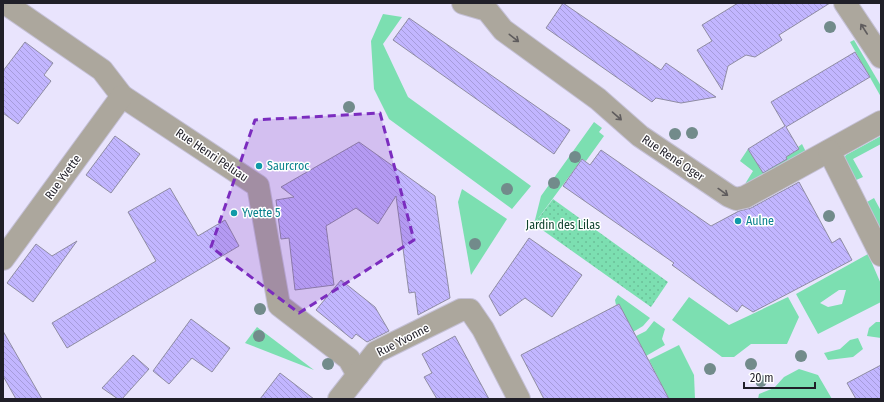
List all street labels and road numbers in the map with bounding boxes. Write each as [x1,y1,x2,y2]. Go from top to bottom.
street label: Rue Henri Peluau [173,126,251,184]
street label: Rue René Oger [639,132,707,184]
street label: Rue Yvette [42,152,84,202]
street label: Rue Yvonne [374,321,432,359]

